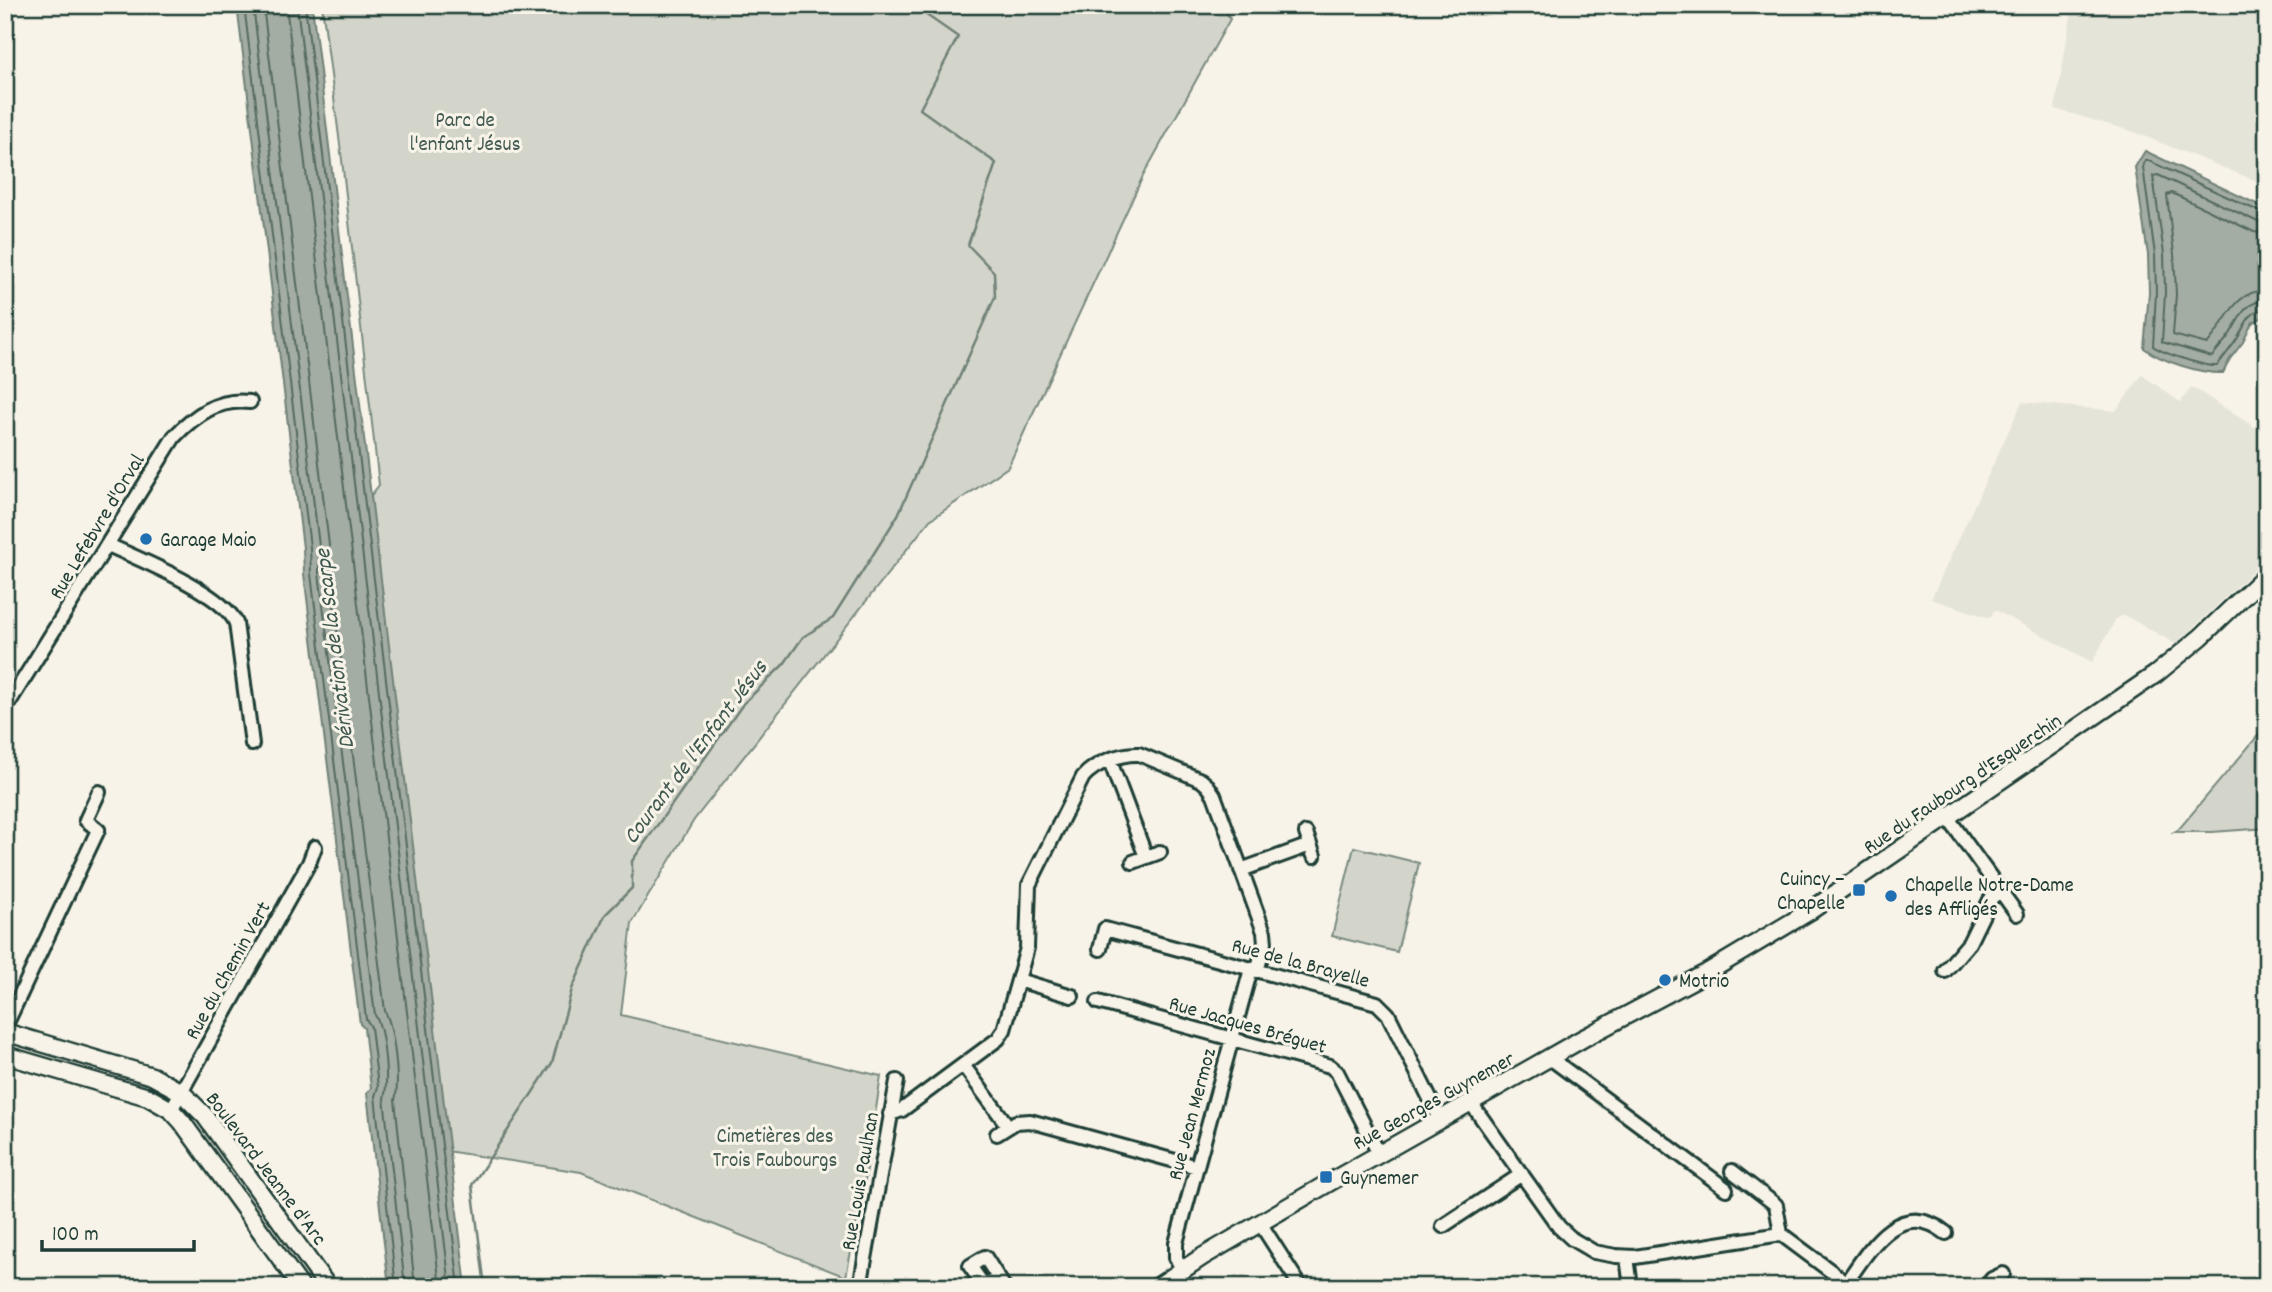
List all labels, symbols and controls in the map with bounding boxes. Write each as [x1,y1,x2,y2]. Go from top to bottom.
park label: Parc de l'enfant Jésus [409,107,521,161]
street label: Rue Lefebvre d'Orval [43,449,154,606]
place label: Garage Maio [160,527,257,557]
marker: Garage Maio [138,531,154,547]
water label: Dérivation de la Scarpe [308,545,365,750]
water label: Courant de l'Enfant Jésus [616,653,778,852]
street label: Rue du Faubourg d'Esquerchin [1858,708,2069,863]
place label: Cuincy – Chapelle [1777,866,1845,920]
place label: Chapelle Notre-Dame des Affligés [1905,872,2074,926]
marker: Cuincy – Chapelle [1851,882,1867,898]
marker: Chapelle Notre-Dame des Affligés [1883,888,1899,904]
street label: Rue du Chemin Vert [179,897,280,1046]
street label: Rue de la Brayelle [1228,932,1372,998]
place label: Motrio [1679,968,1729,998]
marker: Motrio [1657,972,1673,988]
street label: Rue Jacques Bréguet [1165,990,1330,1064]
street label: Rue Jean Mermoz [1162,1045,1226,1184]
street label: Rue Georges Guynemer [1348,1046,1521,1160]
street label: Boulevard Jeanne d'Arc [197,1087,332,1253]
street label: Rue Louis Paulhan [835,1110,889,1253]
park label: Cimetières des Trois Faubourgs [713,1123,837,1177]
place label: Guynemer [1340,1165,1419,1195]
marker: Guynemer [1318,1169,1334,1185]
scale bar [42,1208,194,1252]
text: 100 m [52,1221,99,1251]

